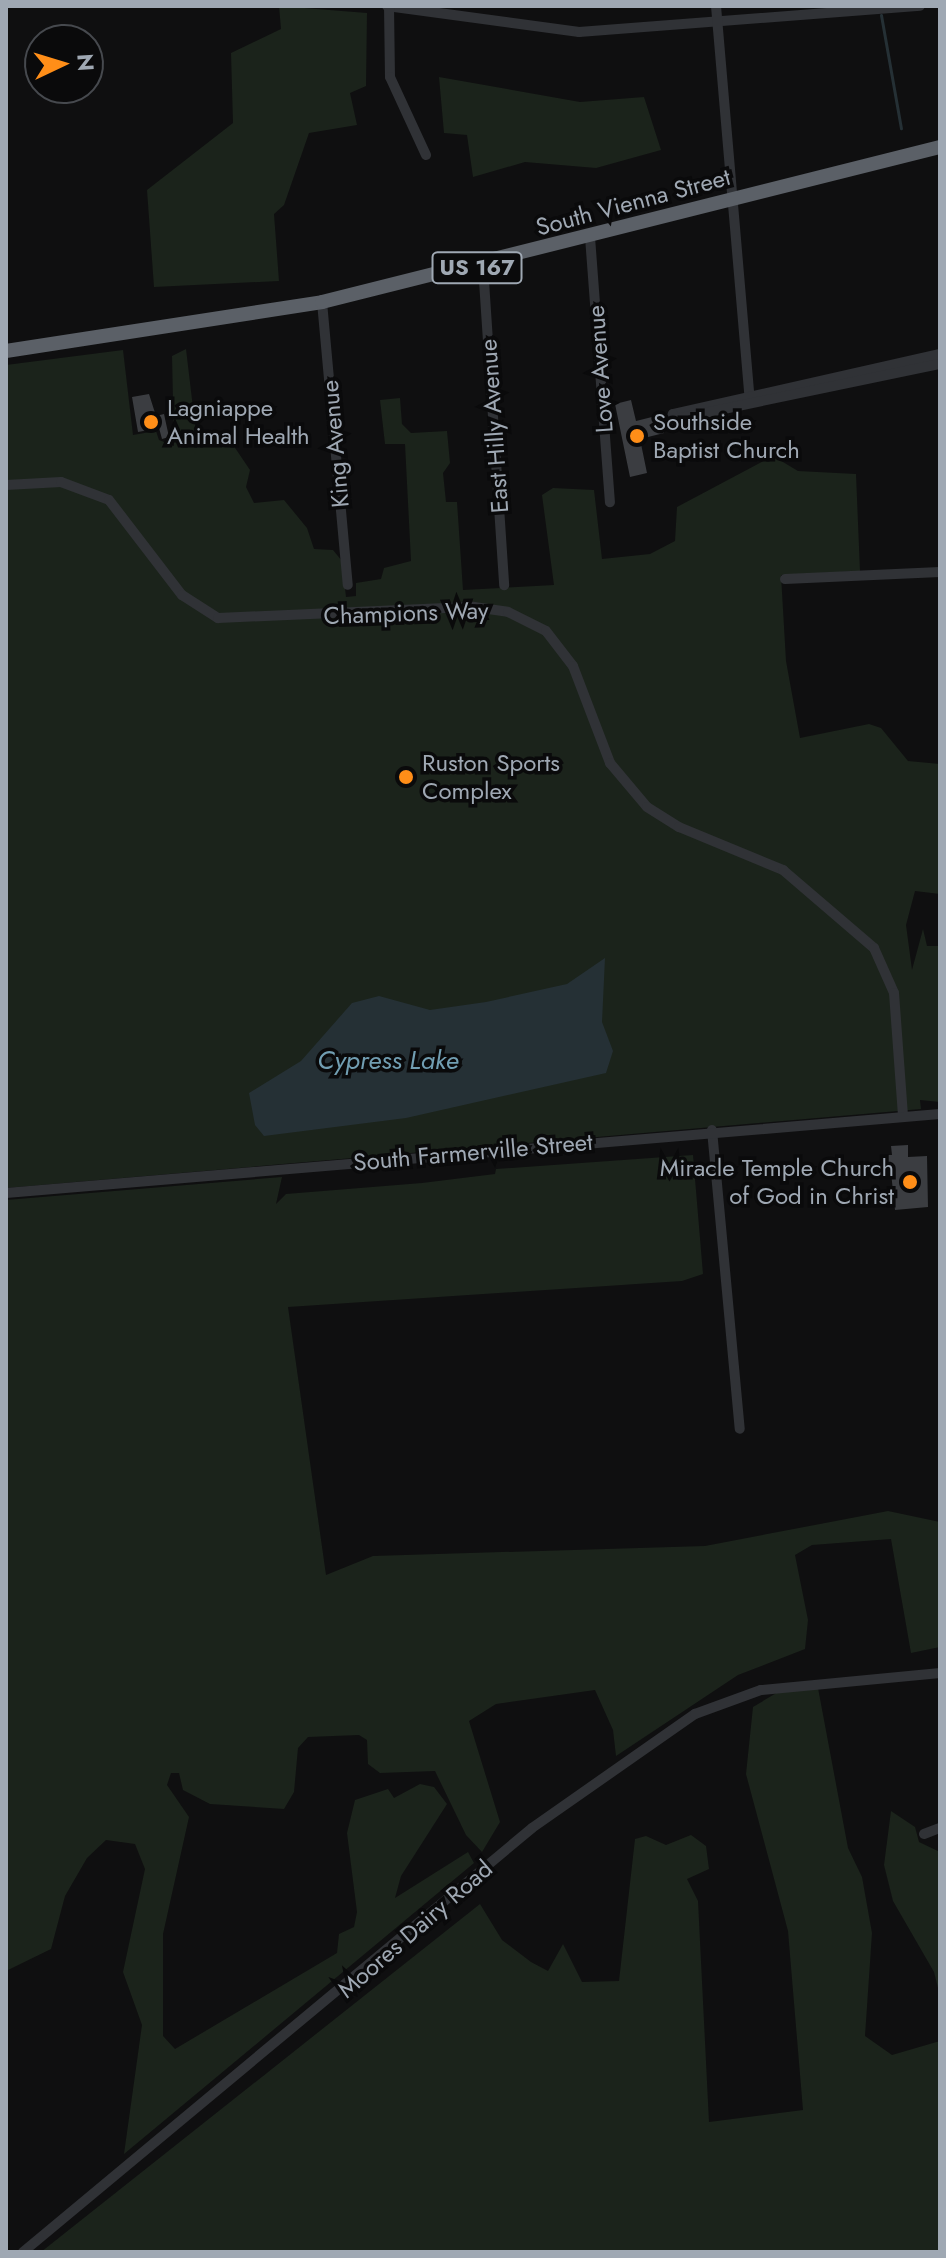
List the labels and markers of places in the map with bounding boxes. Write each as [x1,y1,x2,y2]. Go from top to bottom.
place label: Lagniappe Animal Health [167,394,310,450]
place label: Southside Baptist Church [653,408,800,464]
marker: Lagniappe Animal Health [142,413,160,431]
marker: Southside Baptist Church [628,427,646,445]
place label: Ruston Sports Complex [422,749,560,805]
marker: Ruston Sports Complex [397,768,415,786]
place label: Miracle Temple Church of God in Christ [660,1154,894,1210]
marker: Miracle Temple Church of God in Christ [901,1173,919,1191]

